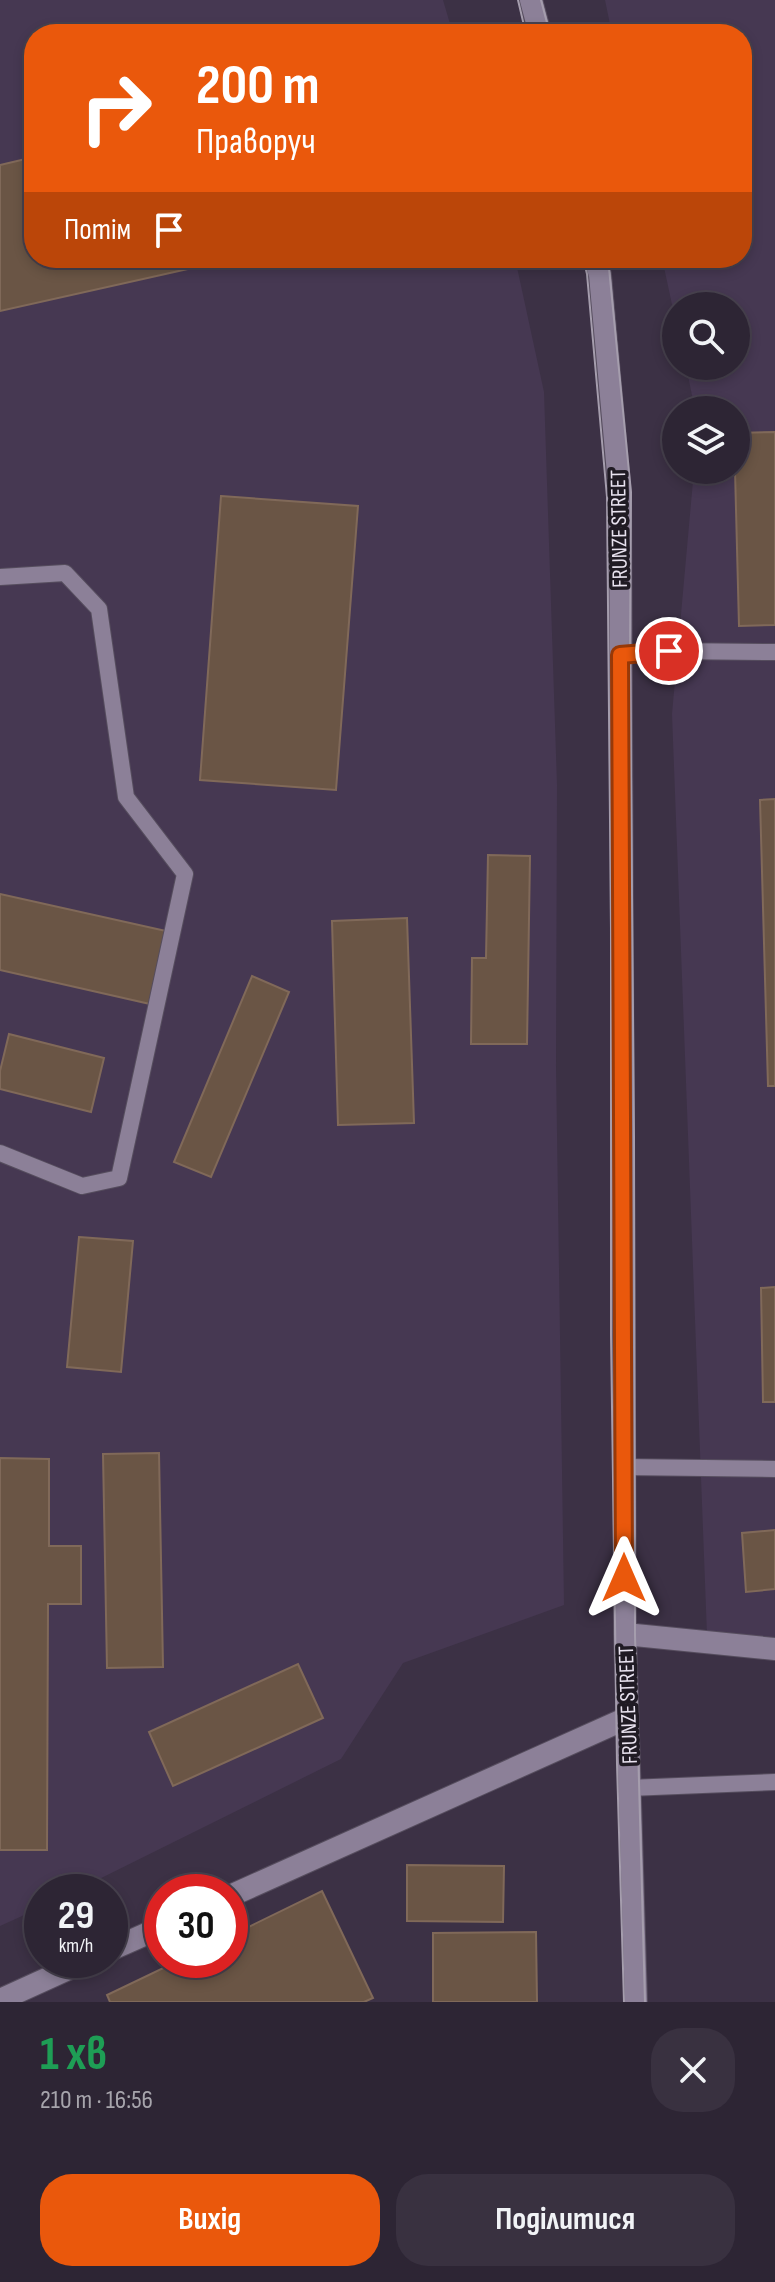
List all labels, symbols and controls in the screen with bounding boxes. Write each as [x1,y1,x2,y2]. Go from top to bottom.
text: 200 m [196,53,320,120]
icon: right [64,56,168,160]
text: Праворуч [196,121,316,164]
icon: arrive [147,208,191,252]
text: Потім [64,212,131,248]
map controls [662,292,750,484]
button: search [662,292,750,380]
button: layers [662,396,750,484]
street label: FRUNZE STREET [605,470,634,588]
pin [635,617,703,685]
icon: arrive [647,629,691,673]
position arrow [582,1536,666,1620]
street label: FRUNZE STREET [613,1645,644,1764]
speed limit sign: 30 [144,1874,248,1978]
text: 29 [58,1892,94,1940]
text: km/h [59,1934,93,1958]
text: 1 хв [40,2026,107,2083]
button: close [651,2028,735,2112]
text: 210 m · 16:56 [40,2085,153,2116]
button: Вихід [40,2174,380,2266]
button: Поділитися [396,2174,735,2266]

